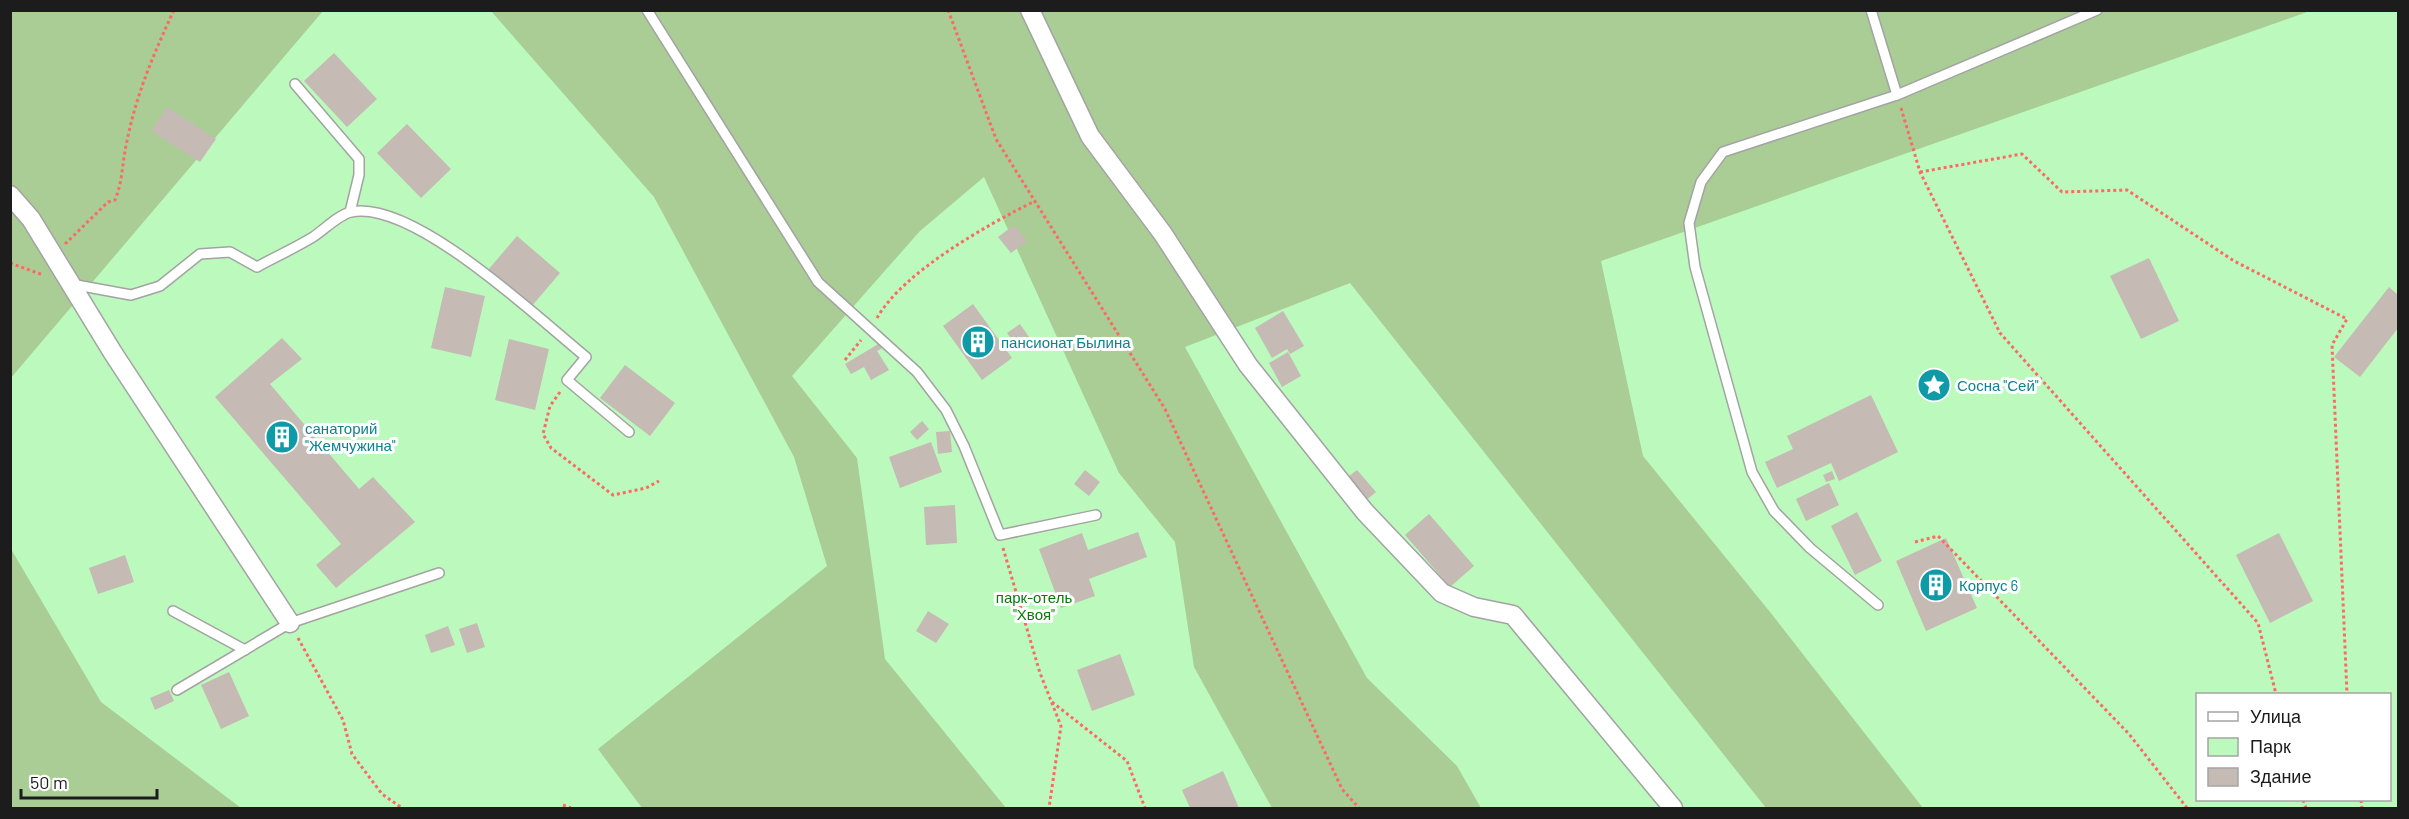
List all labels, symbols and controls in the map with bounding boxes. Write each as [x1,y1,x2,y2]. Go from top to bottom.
building icon: пансионат Былина [960,324,996,360]
place label: пансионат Былина [1001,333,1131,351]
place icon: Сосна "Сей" [1916,367,1952,403]
place label: Сосна "Сей" [1957,376,2039,394]
building icon: санаторий "Жемчужина" [264,419,300,455]
place label: санаторий "Жемчужина" [305,419,396,454]
building icon: Корпус 6 [1918,567,1954,603]
place label: Корпус 6 [1959,576,2018,594]
park label: парк-отель "Хвоя" [996,588,1072,623]
legend [2196,693,2391,801]
text: Улица [2250,705,2302,727]
text: Парк [2250,735,2291,757]
scale bar [21,762,158,800]
text: Здание [2250,765,2311,787]
text: 50 m [30,771,68,793]

